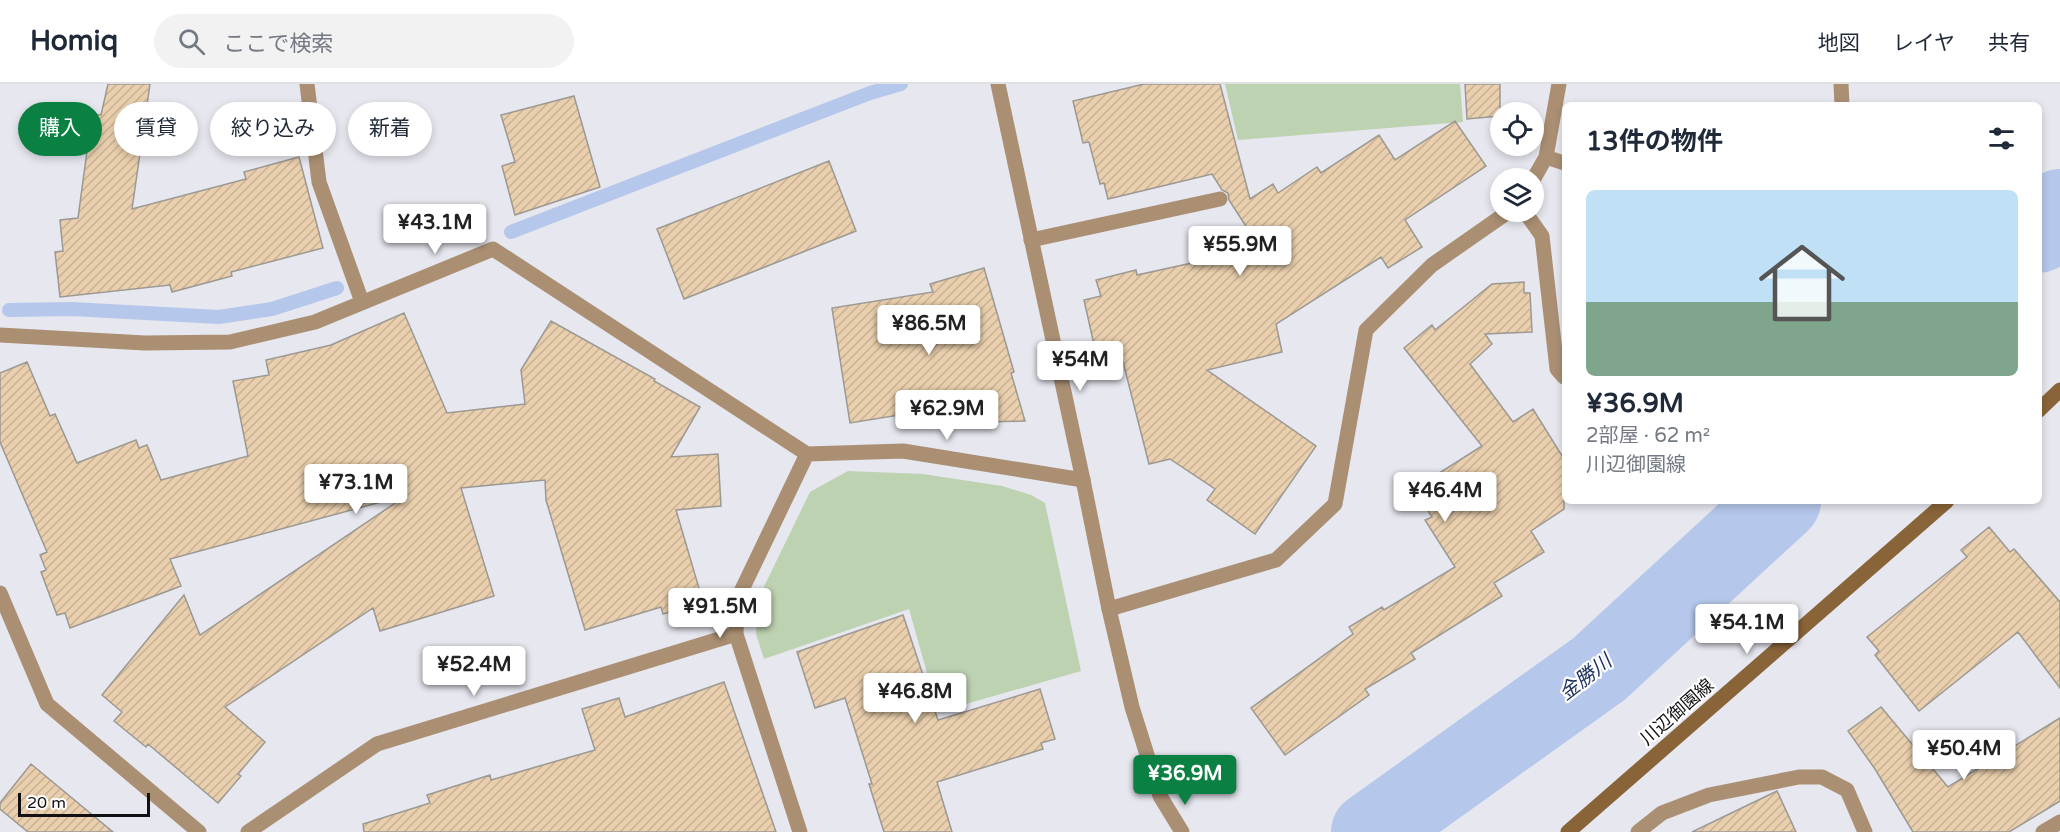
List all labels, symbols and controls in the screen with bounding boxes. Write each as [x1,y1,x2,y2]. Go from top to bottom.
search box [154,14,574,68]
text: Homiq [30,24,118,58]
icon: search [175,25,208,58]
text: ここで検索 [223,31,333,57]
text: 地図 [1818,31,1860,56]
text: レイヤ [1893,31,1955,56]
text: 共有 [1988,31,2030,56]
chip: 購入 [18,102,102,156]
chip: 賃貸 [114,102,198,156]
chip: 絞り込み [210,102,336,156]
chip: 新着 [348,102,432,156]
map controls [1490,102,1544,222]
button: locate [1490,102,1544,156]
icon: filters [1985,122,2018,155]
text: 13件の物件 [1586,126,1723,157]
button: layers [1490,168,1544,222]
pin: ¥43.1M [386,204,484,255]
text: ¥43.1M [397,211,473,235]
pin: ¥55.9M [1191,226,1289,277]
icon: home [1748,229,1856,337]
text: ¥55.9M [1202,233,1278,257]
pin: ¥86.5M [880,305,978,356]
text: ¥86.5M [891,312,967,336]
pin: ¥54M [1044,341,1116,392]
text: ¥54M [1051,348,1109,372]
text: ¥36.9M [1586,388,1684,419]
pin: ¥62.9M [898,390,996,441]
text: ¥62.9M [909,397,985,421]
text: 2部屋 · 62 m² [1586,424,1710,448]
text: 川辺御園線 [1586,453,1686,477]
pin: ¥73.1M [307,464,405,515]
text: ¥73.1M [318,471,394,495]
pin: ¥46.4M [1396,472,1494,523]
text: ¥46.4M [1408,479,1482,503]
pin: ¥91.5M [671,588,769,639]
text: ¥91.5M [682,595,758,619]
pin: ¥54.1M [1698,604,1796,655]
text: ¥54.1M [1709,611,1785,635]
pin: ¥52.4M [425,646,523,697]
water label: 金勝川 [1555,649,1618,706]
text: ¥52.4M [437,653,511,677]
pin: ¥46.8M [866,673,964,724]
street label: 川辺御園線 [1636,674,1718,750]
text: ¥46.8M [877,680,953,704]
pin: ¥50.4M [1915,730,2013,781]
text: ¥50.4M [1927,737,2001,761]
pin: ¥36.9M [1136,755,1234,806]
text: ¥36.9M [1147,762,1223,786]
scale bar [18,790,150,818]
text: 20 m [27,793,66,813]

